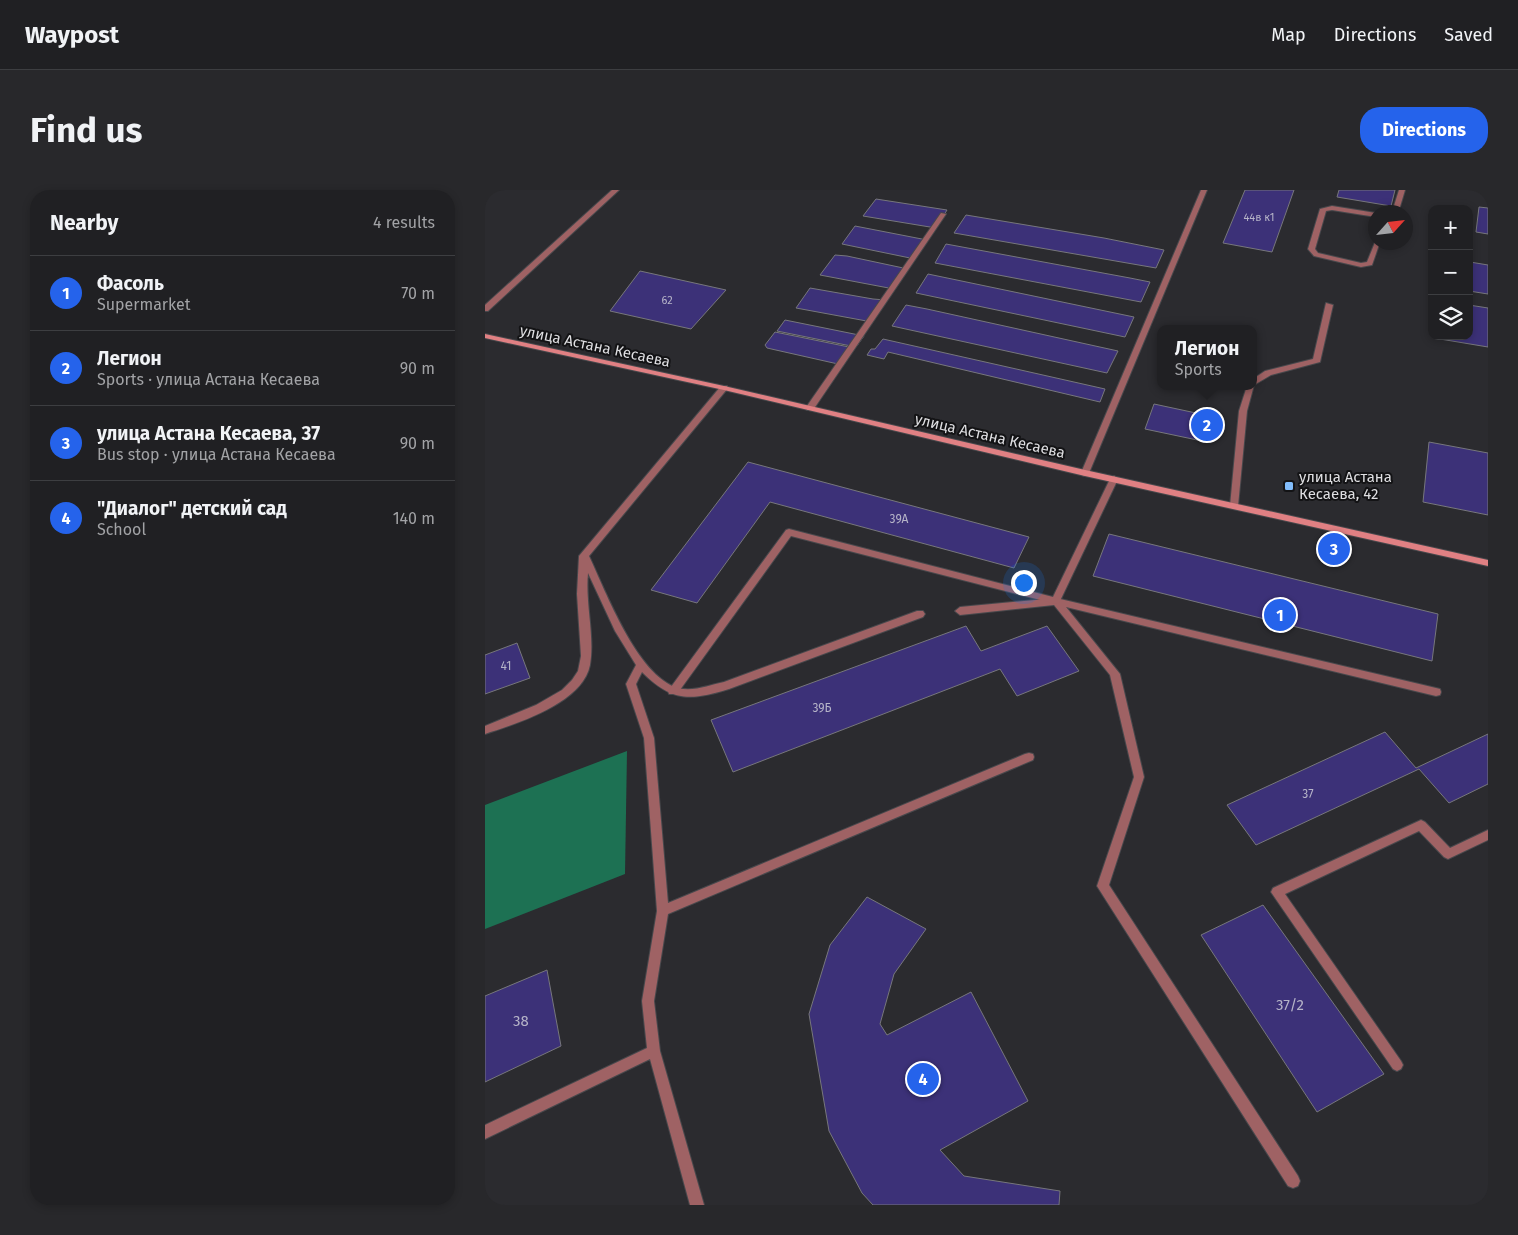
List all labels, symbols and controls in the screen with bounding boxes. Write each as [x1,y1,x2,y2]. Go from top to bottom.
text: Waypost [25,21,119,49]
text: Map [1271,24,1306,46]
text: Directions [1334,24,1416,46]
text: Saved [1444,24,1493,46]
button: Directions [1360,107,1488,153]
text: Find us [30,109,142,151]
north arrow [1368,205,1413,250]
map controls [1428,205,1473,340]
button: + [1428,205,1473,250]
text: Nearby [50,210,118,236]
house number: 44в к1 [1243,211,1275,224]
text: 4 results [373,213,435,232]
button: − [1428,250,1473,295]
text: Фасоль [97,272,164,295]
text: 1 [62,284,70,303]
text: 70 m [401,284,435,303]
house number: 62 [661,294,673,307]
text: Supermarket [97,295,191,314]
button: layers [1428,295,1473,340]
street label: улица Астана Кесаева [518,321,672,371]
popup [1157,325,1257,390]
text: Легион [1175,337,1239,360]
text: Легион [97,347,162,370]
text: 2 [62,359,70,378]
text: 90 m [400,359,435,378]
text: Sports [1175,360,1222,379]
text: Sports · улица Астана Кесаева [97,370,320,389]
pin: 2 [1191,406,1223,444]
street label: улица Астана Кесаева [913,410,1067,462]
text: улица Астана Кесаева, 37 [97,422,320,445]
text: 3 [62,434,70,453]
text: 90 m [400,434,435,453]
text: Bus stop · улица Астана Кесаева [97,445,336,464]
place label: улица Астана Кесаева, 42 [1299,468,1392,503]
marker: улица Астана Кесаева, 42 [1283,480,1295,492]
text: "Диалог" детский сад [97,497,287,520]
text: 4 [61,509,71,528]
text: 140 m [393,509,435,528]
house number: 39А [890,512,909,526]
text: School [97,520,146,539]
pin: 3 [1318,530,1350,568]
your location [1011,570,1037,596]
pin: 1 [1264,596,1296,634]
house number: 41 [501,659,511,673]
house number: 39Б [812,701,832,715]
house number: 37 [1302,787,1314,801]
house number: 37/2 [1276,996,1304,1014]
house number: 38 [513,1012,529,1030]
pin: 4 [907,1060,939,1098]

